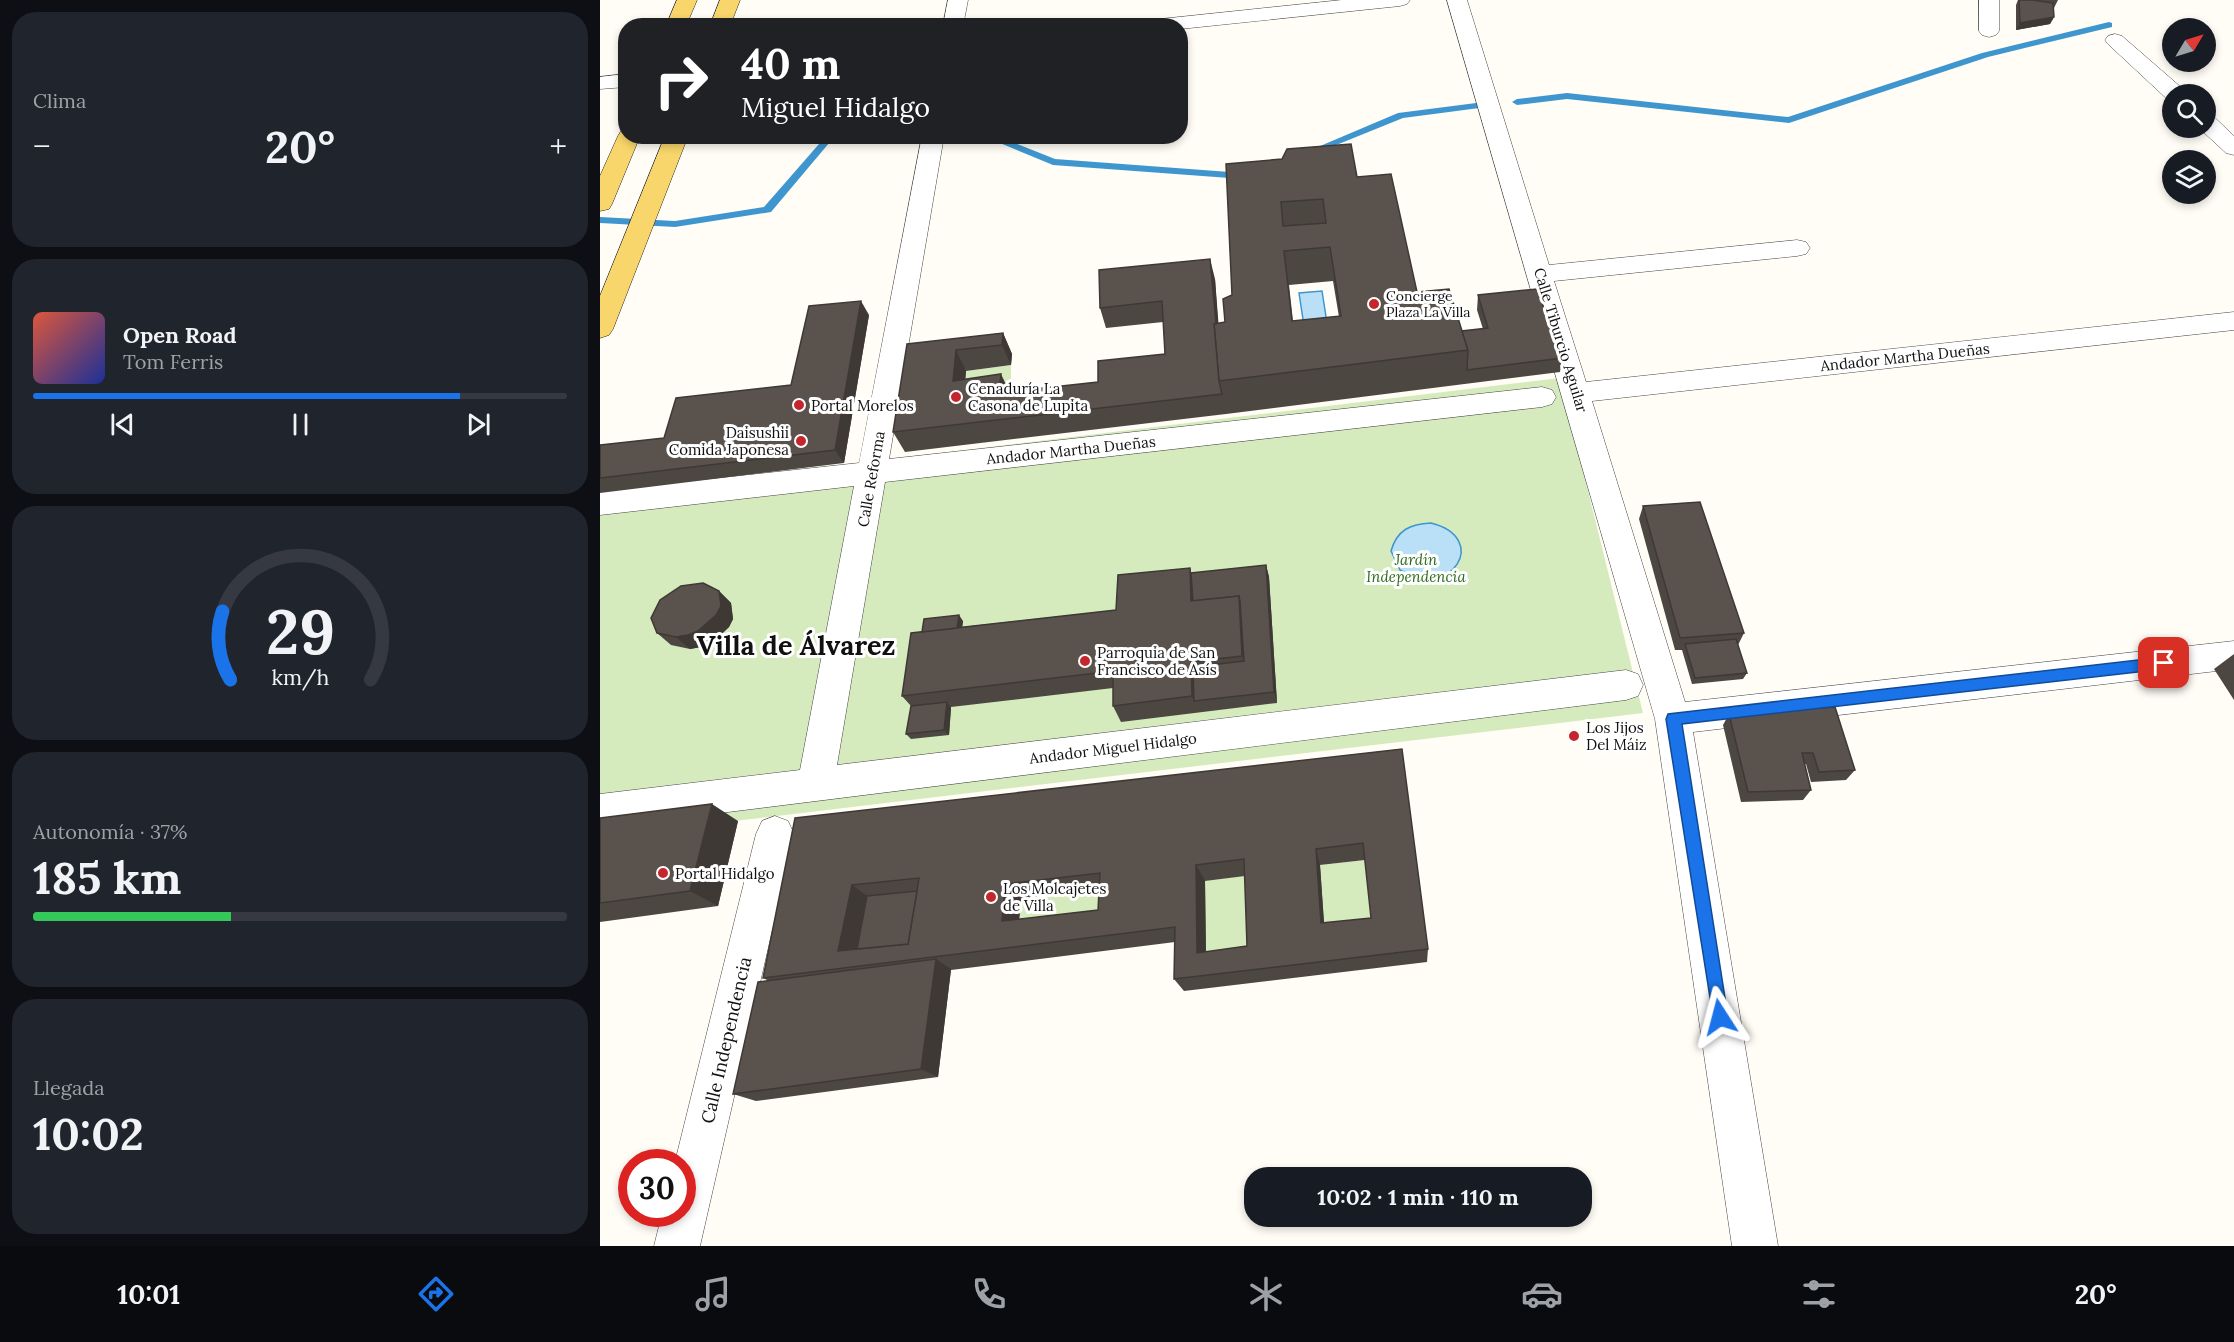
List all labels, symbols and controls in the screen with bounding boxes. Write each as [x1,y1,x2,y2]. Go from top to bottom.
north arrow [2162,18,2216,72]
map controls [2162,18,2216,204]
text: 40 m [741,37,840,91]
icon: right [642,42,720,120]
button: search [2162,84,2216,138]
text: Clima [33,88,86,113]
text: Miguel Hidalgo [741,90,930,124]
text: 20° [265,118,335,175]
text: − [33,125,51,167]
text: + [549,125,567,167]
button: layers [2162,150,2216,204]
street label: Calle Tiburcio Aguilar [1530,265,1592,415]
place label: Concierge Plaza La Villa [1386,287,1471,321]
marker: Concierge Plaza La Villa [1367,297,1381,311]
text: Open Road [123,321,237,349]
street label: Andador Martha Dueñas [1818,339,1991,375]
text: Tom Ferris [123,349,223,374]
place label: Cenaduría La Casona de Lupita [968,379,1089,415]
marker: Cenaduría La Casona de Lupita [949,390,963,404]
place label: Portal Morelos [811,396,914,415]
marker: Portal Morelos [792,398,806,412]
icon: previous [106,408,139,441]
icon: pause [284,408,317,441]
icon: next [462,408,495,441]
place label: Daisushii Comida Japonesa [669,423,789,459]
street label: Calle Reforma [853,429,889,529]
street label: Andador Martha Dueñas [984,432,1157,468]
marker: Daisushii Comida Japonesa [794,434,808,448]
park label: Jardín Independencia [1366,550,1466,586]
text: 29 [265,591,335,671]
district label: Villa de Álvarez [696,628,896,662]
pin [2138,637,2189,688]
place label: Parroquia de San Francisco de Asís [1097,643,1217,679]
icon: arrive [2147,646,2180,679]
marker: Parroquia de San Francisco de Asís [1078,654,1092,668]
text: km/h [271,663,329,691]
place label: Los Jijos Del Máiz [1586,718,1647,754]
street label: Andador Miguel Hidalgo [1027,728,1198,768]
marker: Los Jijos Del Máiz [1567,729,1581,743]
text: Autonomía · 37% [33,819,187,844]
text: 185 km [33,849,181,906]
place label: Portal Hidalgo [675,864,775,883]
marker: Portal Hidalgo [656,866,670,880]
place label: Los Molcajetes de Villa [1003,879,1106,915]
marker: Los Molcajetes de Villa [984,890,998,904]
street label: Calle Independencia [696,954,756,1126]
position arrow [1688,985,1752,1049]
text: Llegada [33,1075,105,1100]
text: 10:02 [33,1105,144,1162]
speed limit sign: 30 [618,1149,696,1227]
text: 10:02 · 1 min · 110 m [1317,1183,1519,1211]
icon: directions [415,1273,457,1315]
icon: music [692,1273,734,1315]
icon: phone [968,1273,1010,1315]
icon: climate [1245,1273,1287,1315]
icon: car [1521,1273,1563,1315]
icon: filters [1798,1273,1840,1315]
text: 10:01 [117,1277,180,1311]
text: 20° [2075,1277,2117,1311]

